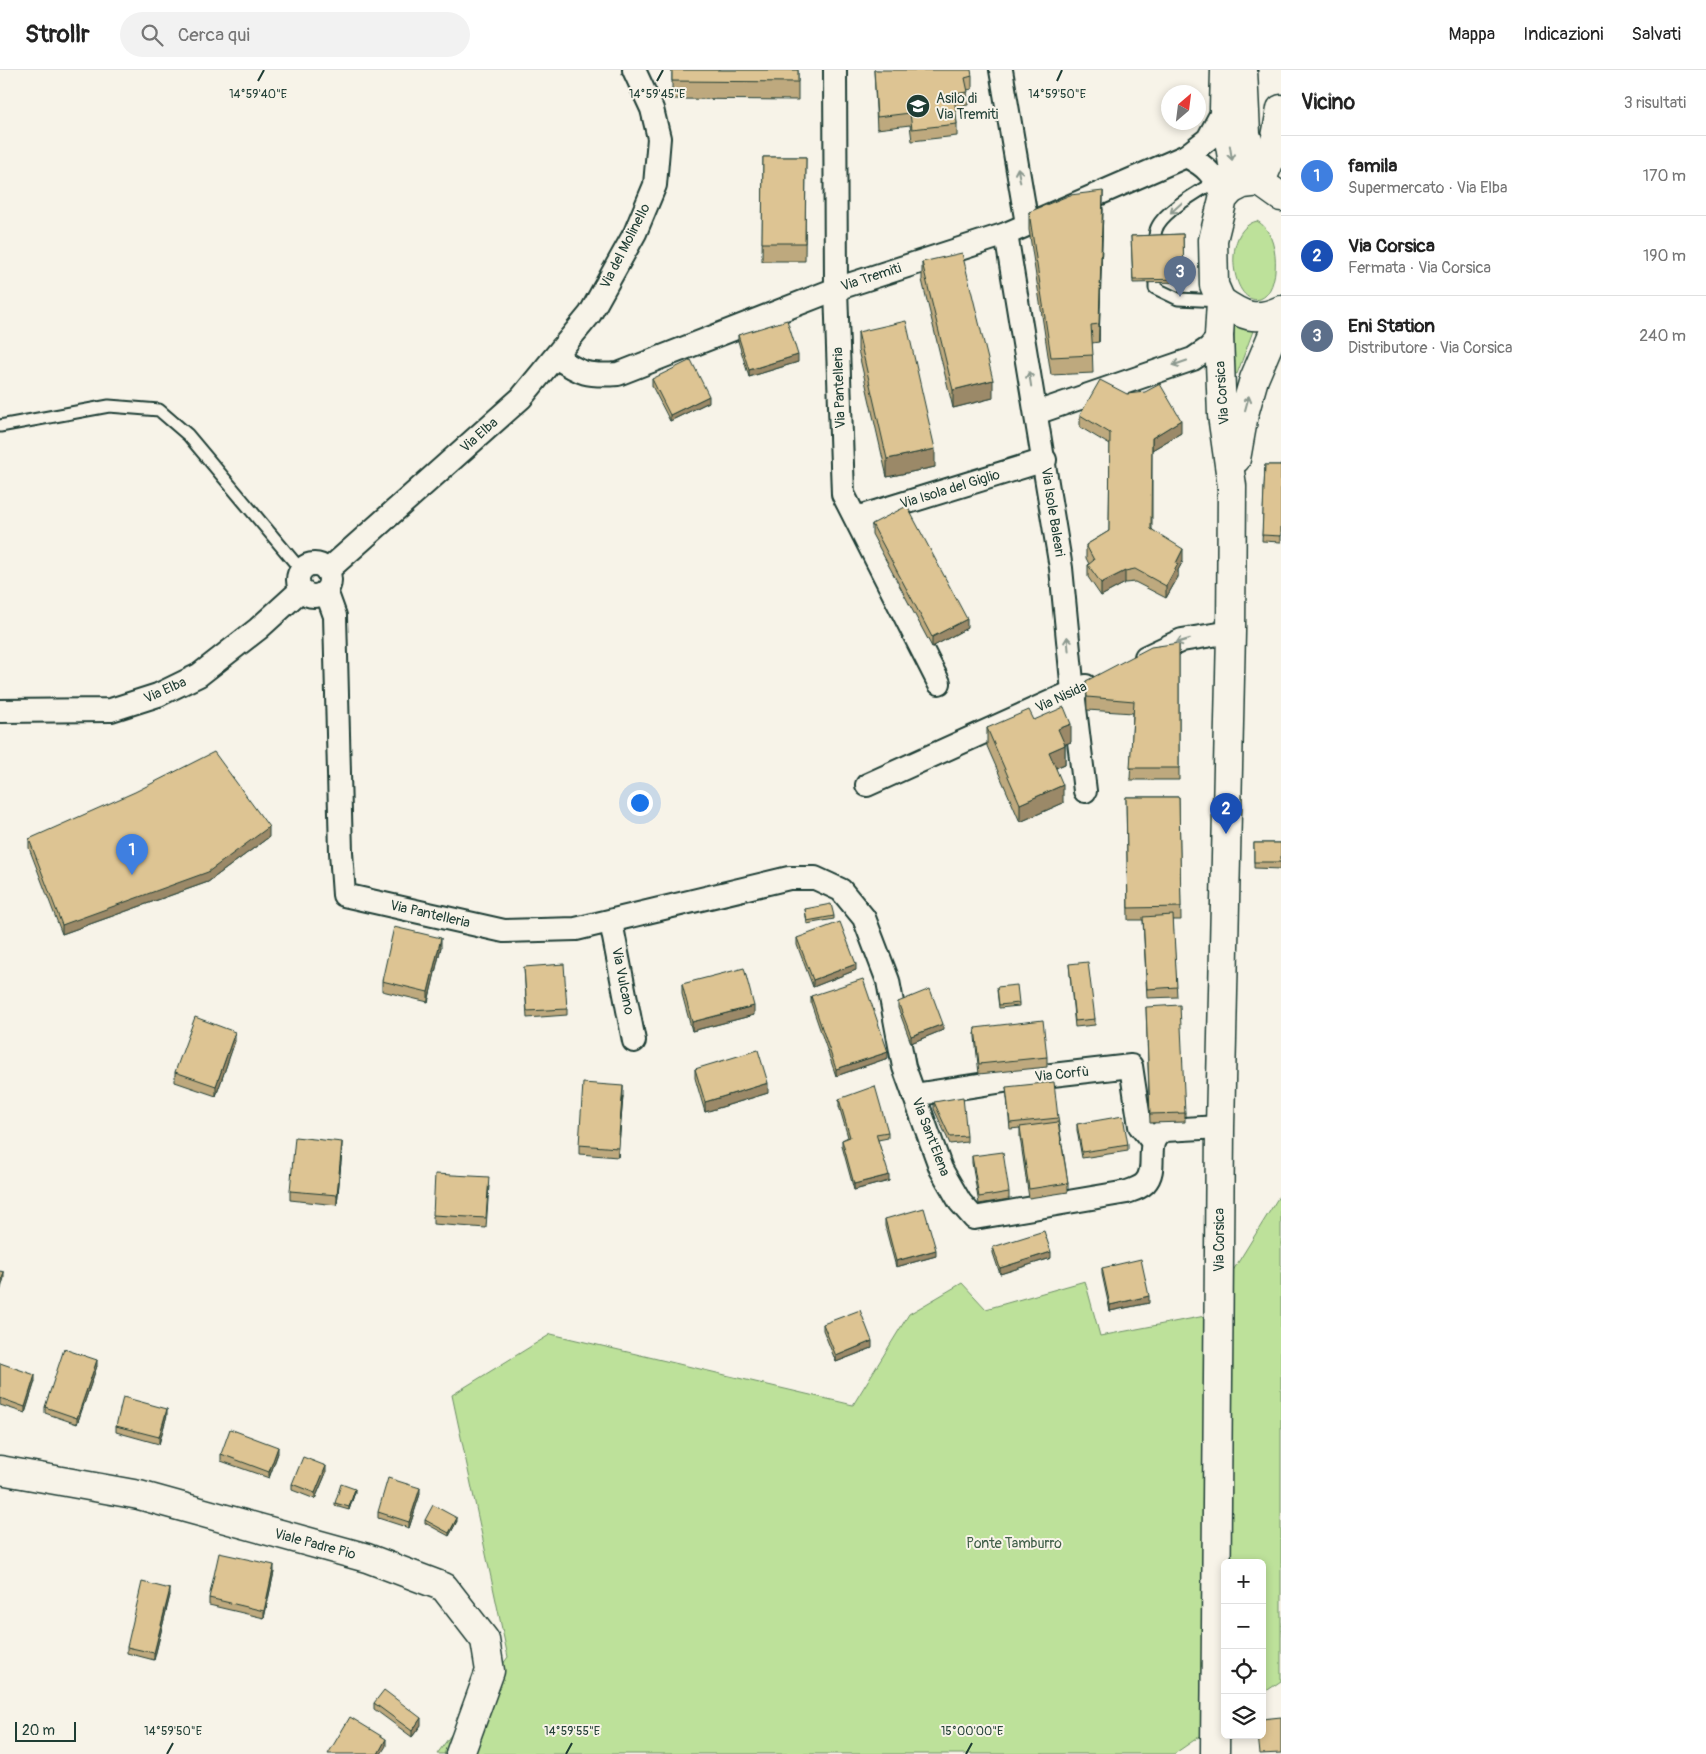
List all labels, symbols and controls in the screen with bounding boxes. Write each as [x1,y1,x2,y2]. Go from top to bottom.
search box [120,12,470,57]
text: Strollr [25,20,90,49]
icon: search [138,21,166,49]
text: Cerca qui [178,23,250,47]
text: Mappa [1448,23,1495,46]
text: Indicazioni [1523,23,1603,46]
text: Salvati [1631,23,1681,46]
north arrow [1161,85,1206,130]
text: 14°59'40"E [229,87,287,102]
text: 14°59'45"E [629,87,685,102]
text: 14°59'50"E [1028,87,1086,102]
text: Vicino [1301,89,1355,116]
place label: Asilo di Via Tremiti [936,90,999,123]
school or university icon: Asilo di Via Tremiti [905,93,931,119]
text: 3 risultati [1624,93,1686,113]
one-way arrow [1227,145,1237,161]
text: famila [1348,154,1397,178]
text: 1 [1314,166,1320,186]
text: 170 m [1643,166,1686,186]
one-way arrow [1013,168,1023,184]
text: Supermercato · Via Elba [1348,178,1507,198]
street label: Via del Molinello [596,200,654,291]
one-way arrow [1170,202,1183,214]
text: Via Corsica [1348,234,1435,258]
text: 2 [1313,246,1321,266]
text: 190 m [1643,246,1686,266]
pin: 3 [1164,256,1196,297]
text: Fermata · Via Corsica [1348,258,1491,278]
street label: Via Tremiti [839,259,904,295]
text: Eni Station [1348,314,1435,338]
text: 3 [1313,326,1321,346]
text: 240 m [1639,326,1686,346]
text: Distributore · Via Corsica [1348,338,1512,358]
street label: Via Pantelleria [829,347,849,429]
one-way arrow [1172,359,1188,369]
street label: Via Corsica [1211,361,1233,425]
one-way arrow [1025,372,1035,388]
one-way arrow [1243,396,1252,412]
street label: Via Elba [457,414,501,456]
street label: Via Isola del Giglio [898,466,1002,512]
street label: Via Isole Baleari [1038,466,1069,558]
one-way arrow [1063,636,1073,652]
one-way arrow [1175,637,1191,647]
street label: Via Elba [141,673,189,707]
street label: Via Nisida [1033,678,1089,716]
your location [627,790,653,816]
pin: 2 [1210,793,1242,834]
pin: 1 [116,834,148,875]
street label: Via Pantelleria [388,897,472,931]
street label: Via Vulcano [608,946,638,1017]
street label: Via Corfù [1034,1063,1090,1085]
street label: Via Sant'Elena [908,1095,954,1179]
street label: Via Corsica [1211,1208,1228,1272]
street label: Viale Padre Pio [272,1525,358,1563]
park label: Ponte Tamburro [966,1535,1062,1552]
map controls [1221,1559,1266,1739]
button: + [1221,1559,1266,1604]
button: − [1221,1604,1266,1649]
button: locate [1221,1649,1266,1694]
button: layers [1221,1694,1266,1739]
scale bar [15,1719,76,1742]
text: 20 m [22,1722,55,1739]
text: 14°59'50"E [144,1724,202,1739]
text: 14°59'55"E [544,1724,600,1739]
text: 15°00'00"E [941,1724,1003,1739]

